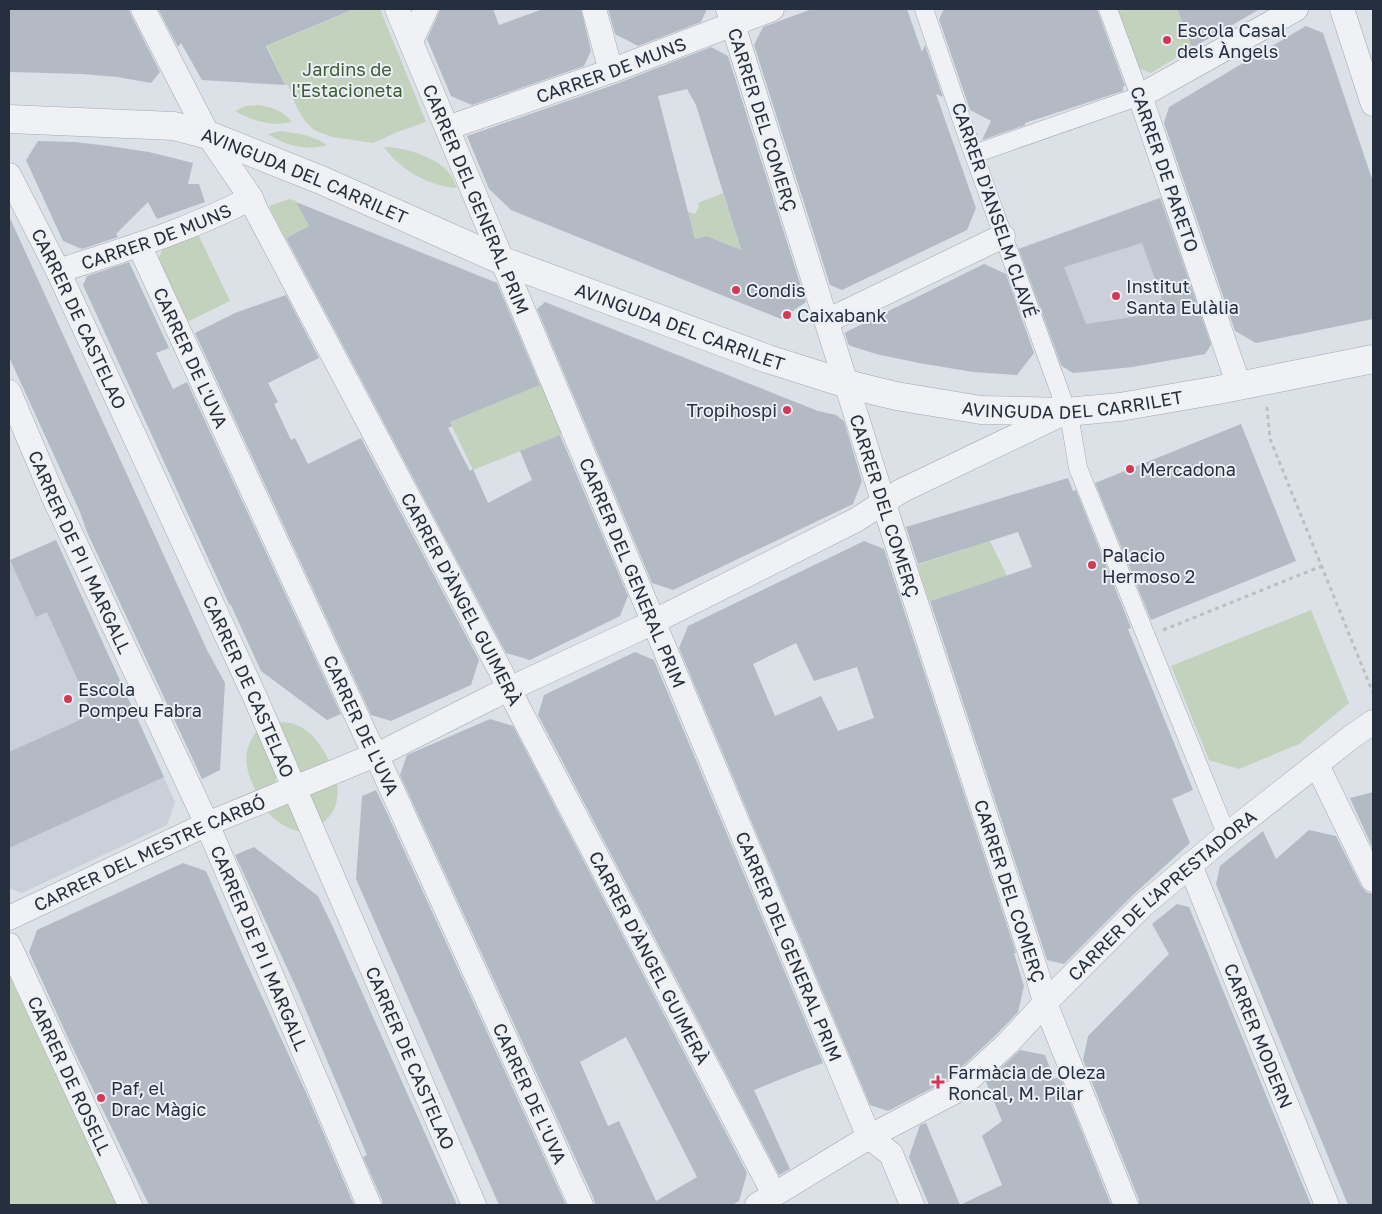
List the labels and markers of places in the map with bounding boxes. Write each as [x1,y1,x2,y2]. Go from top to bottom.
place label: Escola Casal dels Àngels [1177,19,1287,62]
marker: Escola Casal dels Àngels [1161,34,1173,46]
place label: Institut Santa Eulàlia [1126,275,1239,318]
place label: Condis [746,279,806,301]
marker: Condis [730,284,742,296]
marker: Institut Santa Eulàlia [1110,290,1122,302]
place label: Caixabank [797,304,887,326]
marker: Caixabank [781,309,793,321]
place label: Tropihospi [687,399,777,421]
marker: Tropihospi [781,404,793,416]
place label: Mercadona [1140,458,1236,480]
marker: Mercadona [1124,463,1136,475]
place label: Palacio Hermoso 2 [1102,544,1195,587]
marker: Palacio Hermoso 2 [1086,559,1098,571]
place label: Escola Pompeu Fabra [78,678,202,721]
marker: Escola Pompeu Fabra [62,693,74,705]
place label: Farmàcia de Oleza Roncal, M. Pilar [948,1061,1106,1104]
marker: Farmàcia de Oleza Roncal, M. Pilar [932,1076,944,1088]
place label: Paf, el Drac Màgic [111,1077,206,1120]
marker: Paf, el Drac Màgic [95,1092,107,1104]

